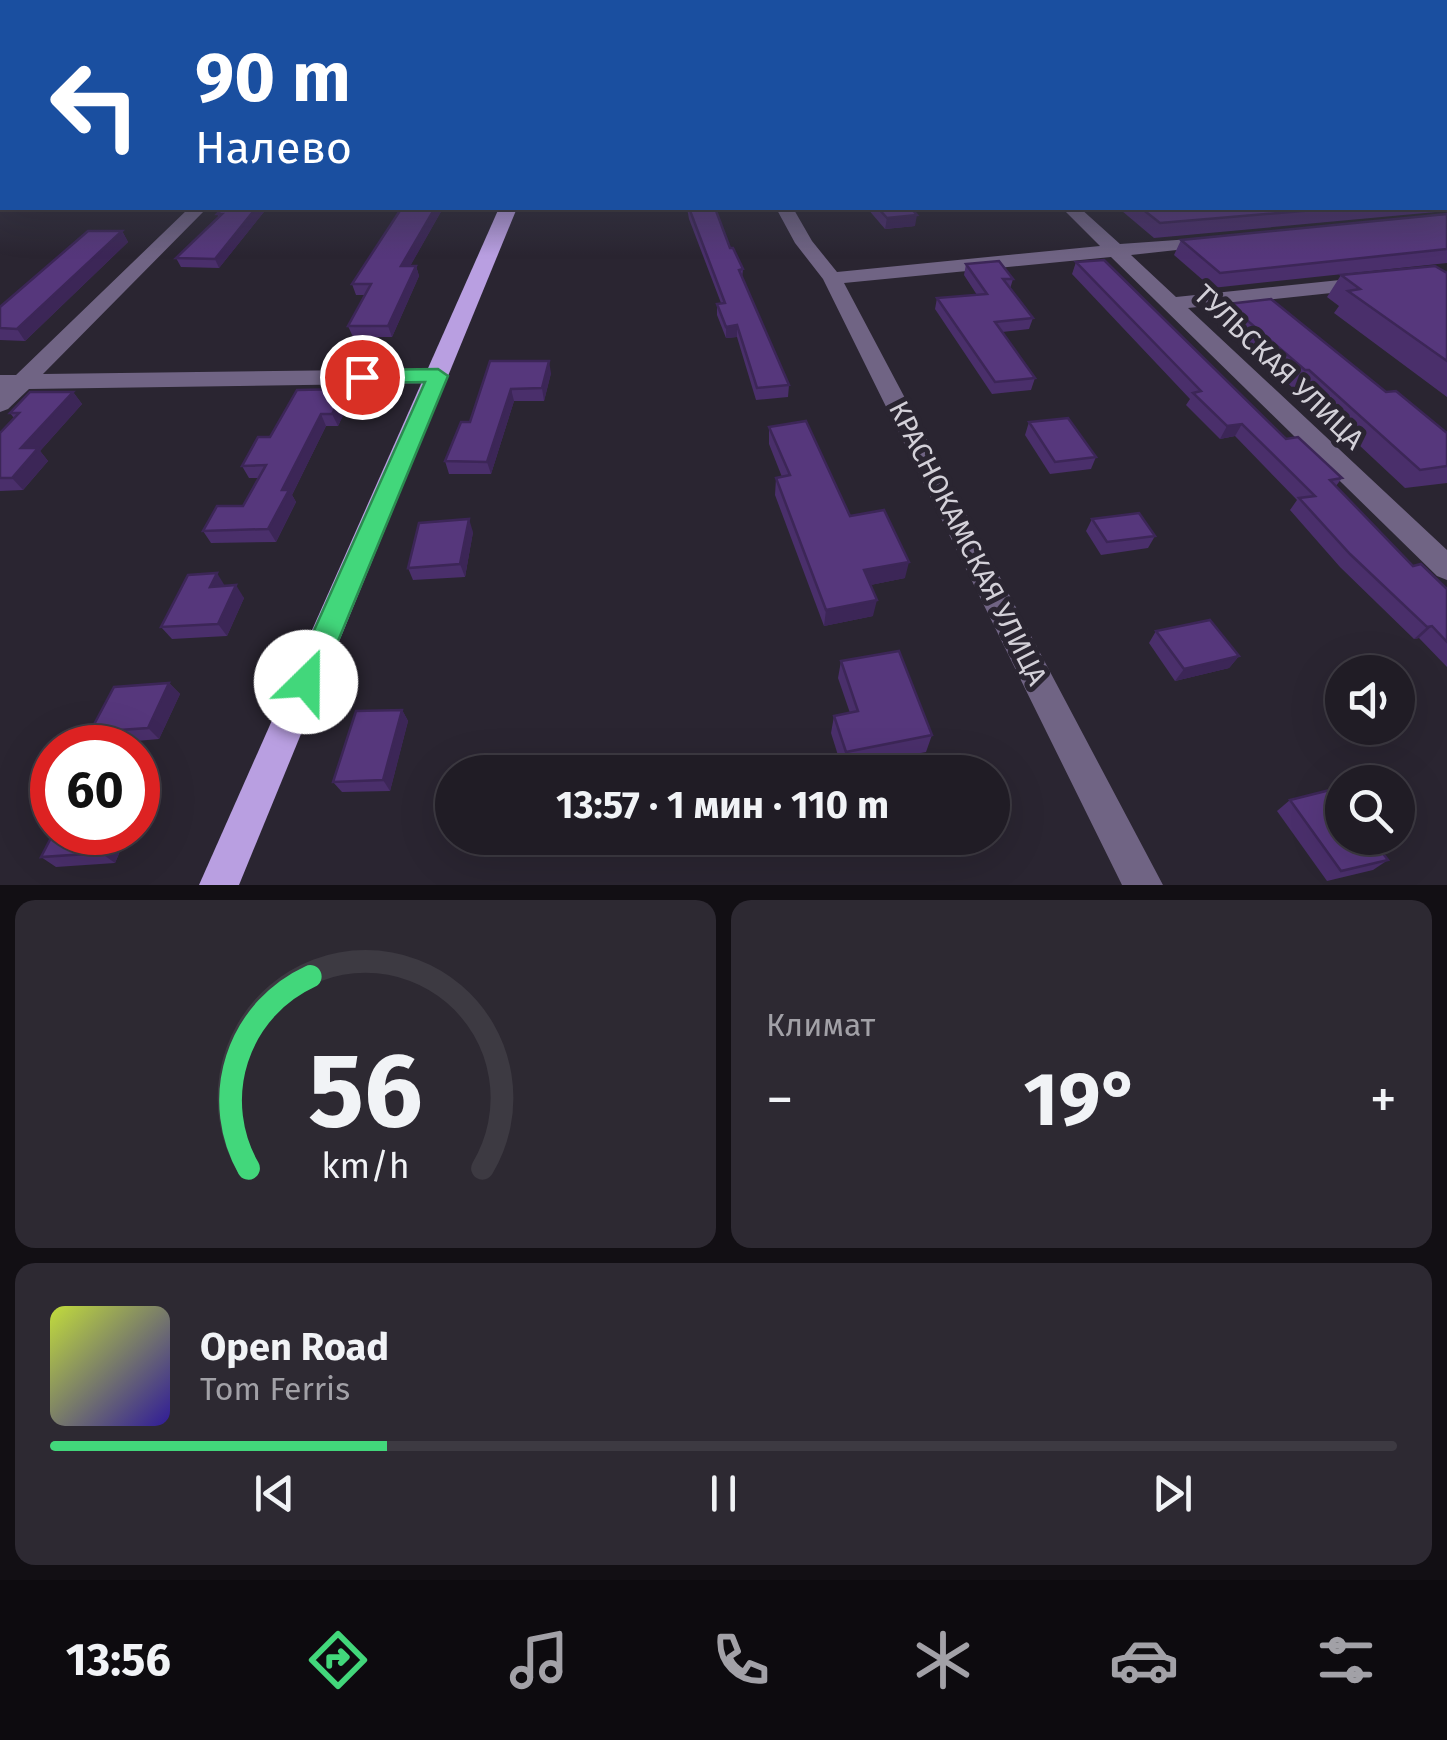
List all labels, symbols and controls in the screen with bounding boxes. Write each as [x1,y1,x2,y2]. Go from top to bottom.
text: 90 m [195,36,351,120]
icon: left [30,40,160,170]
text: Налево [195,121,352,175]
street label: ТУЛЬСКАЯ УЛИЦА [1187,278,1371,456]
pin [320,335,405,420]
icon: arrive [335,350,390,405]
street label: КРАСНОКАМСКАЯ УЛИЦА [882,395,1054,691]
position arrow [254,630,358,734]
map controls [1325,655,1415,855]
button: sound [1325,655,1415,745]
speed limit sign: 60 [30,725,160,855]
button: search [1325,765,1415,855]
text: 13:57 · 1 мин · 110 m [556,782,889,828]
text: Климат [766,1006,875,1044]
text: 56 [308,1029,423,1154]
text: 19° [1024,1055,1139,1145]
text: − [766,1067,794,1133]
text: + [1370,1067,1397,1133]
text: km/h [321,1145,410,1187]
text: Open Road [200,1324,389,1370]
text: Tom Ferris [200,1370,350,1408]
icon: previous [247,1466,302,1521]
icon: pause [696,1466,751,1521]
icon: next [1145,1466,1200,1521]
icon: directions [303,1625,373,1695]
icon: music [504,1625,574,1695]
icon: phone [706,1625,776,1695]
icon: climate [908,1625,978,1695]
icon: car [1109,1625,1179,1695]
icon: filters [1311,1625,1381,1695]
text: 13:56 [66,1633,171,1687]

